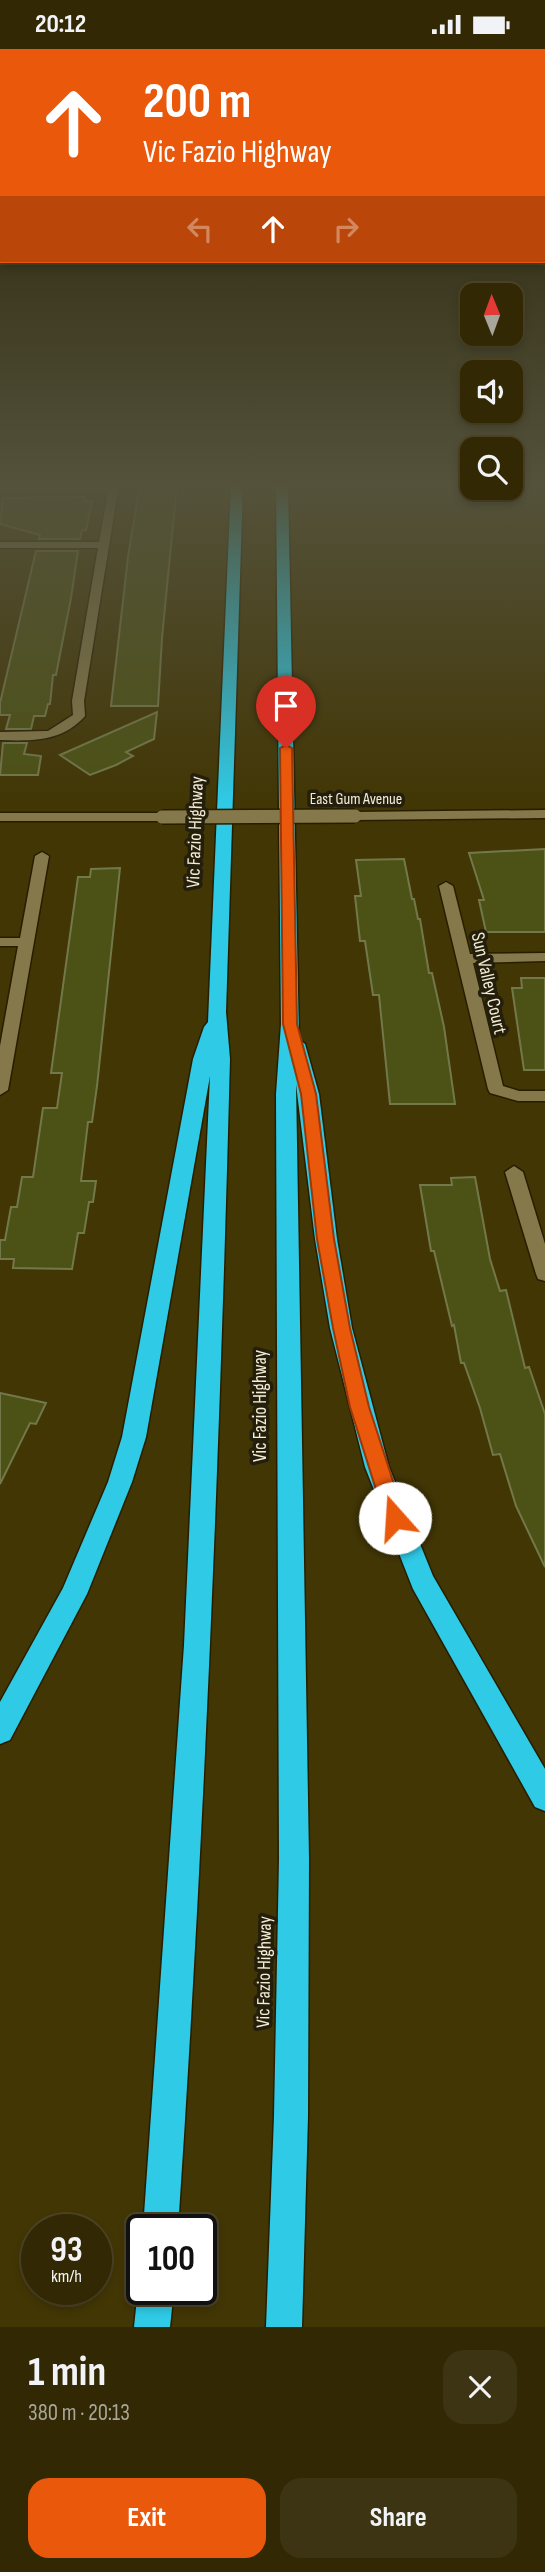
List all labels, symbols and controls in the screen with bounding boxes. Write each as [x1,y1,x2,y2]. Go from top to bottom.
text: 20:12 [35,9,86,40]
text: 200 m [143,73,251,132]
icon: ahead [28,77,119,168]
text: Vic Fazio Highway [143,133,332,172]
icon: left [181,210,219,248]
icon: ahead [254,210,292,248]
icon: right [327,210,365,248]
north arrow [460,283,523,347]
map controls [460,283,523,500]
button: sound [460,360,523,423]
button: search [460,437,523,500]
pin [256,676,316,748]
icon: arrive [267,687,305,725]
street label: Vic Fazio Highway [182,775,209,888]
street label: East Gum Avenue [310,790,402,809]
street label: Sun Valley Court [466,930,511,1037]
street label: Vic Fazio Highway [249,1349,272,1462]
position arrow [358,1481,432,1555]
street label: Vic Fazio Highway [252,1915,277,2028]
speed limit sign: 100 [126,2214,217,2305]
text: 93 [50,2229,83,2272]
text: km/h [51,2266,82,2287]
text: 1 min [28,2347,106,2398]
button: close [443,2350,517,2424]
text: 380 m · 20:13 [28,2399,130,2427]
button: Exit [28,2478,266,2558]
button: Share [280,2478,517,2558]

